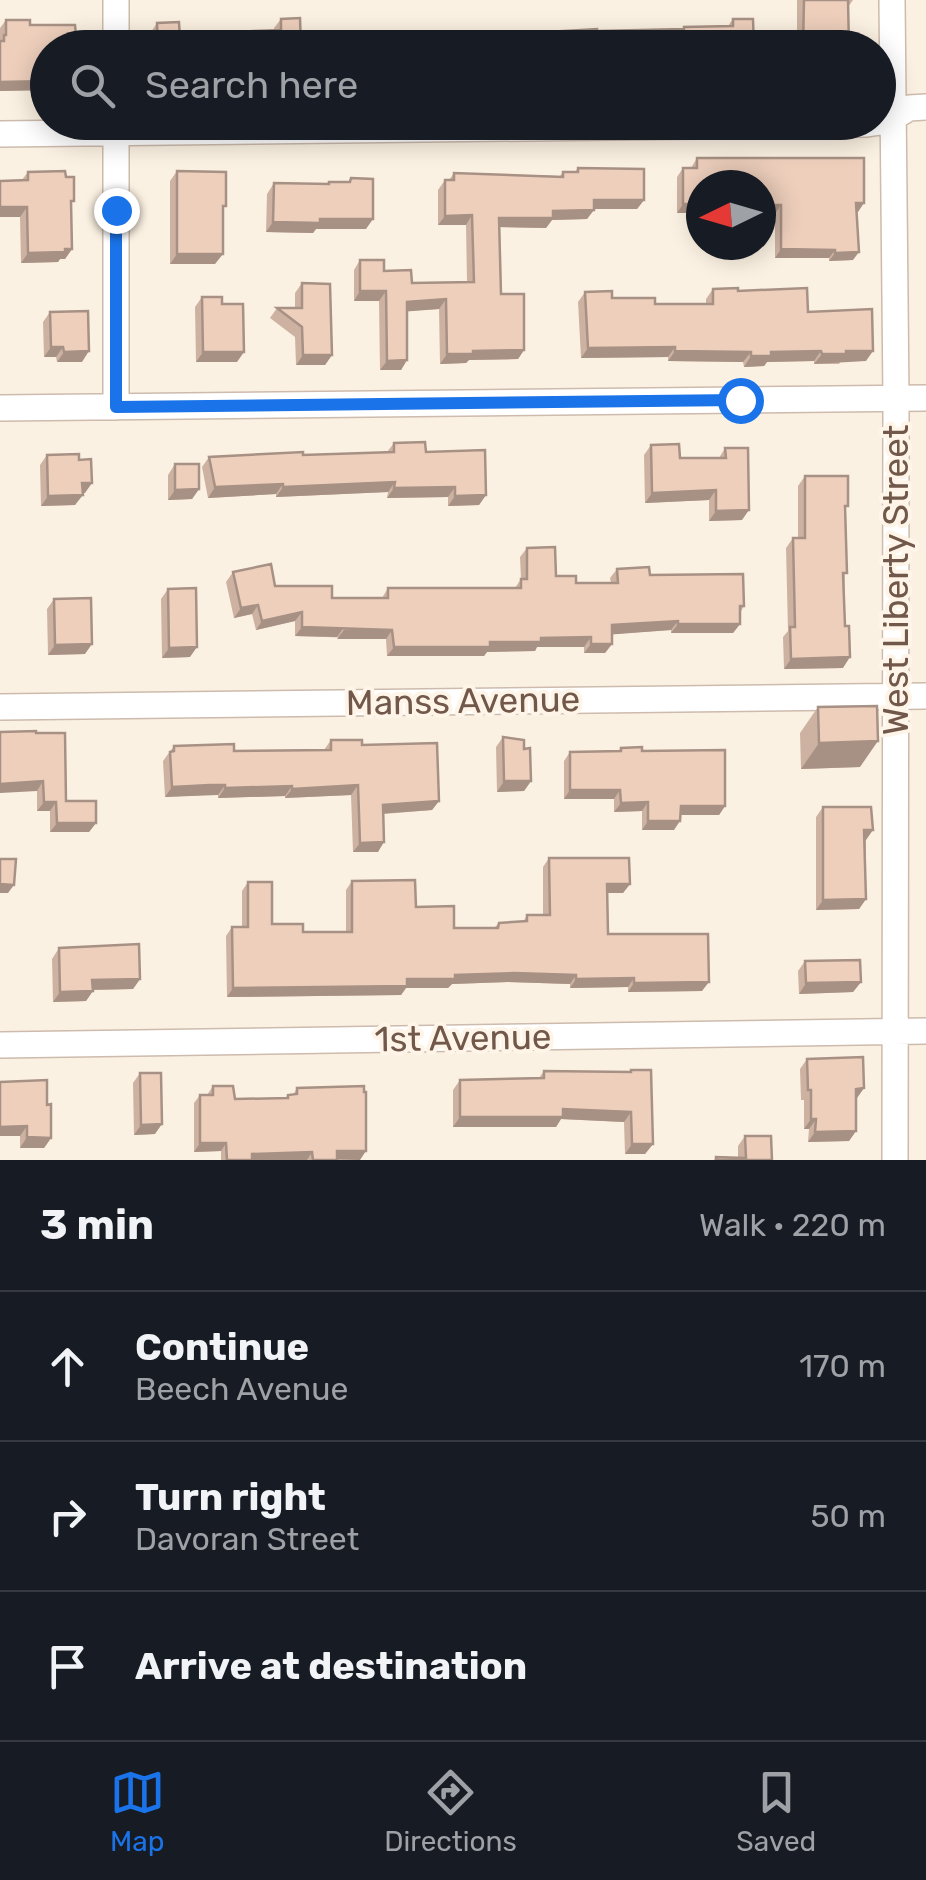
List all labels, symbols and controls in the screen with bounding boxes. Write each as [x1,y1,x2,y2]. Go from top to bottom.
search box [30,30,896,140]
icon: search [65,58,120,113]
text: Search here [145,62,358,108]
north arrow [686,170,776,260]
route end [94,188,140,234]
route start [718,378,764,424]
street label: West Liberty Street [875,425,917,735]
street label: Manss Avenue [346,678,580,724]
street label: 1st Avenue [374,1015,552,1061]
text: 3 min [40,1200,154,1250]
text: Walk · 220 m [699,1206,886,1244]
text: Continue [135,1324,309,1370]
icon: ahead [40,1339,95,1394]
text: 170 m [799,1347,886,1385]
text: Beech Avenue [135,1370,348,1408]
text: Turn right [135,1474,326,1520]
icon: right [40,1489,95,1544]
text: 50 m [810,1497,886,1535]
text: Davoran Street [135,1520,359,1558]
icon: arrive [40,1639,95,1694]
text: Arrive at destination [135,1643,527,1689]
tab: Map [110,1765,165,1858]
tab: Directions [384,1765,517,1858]
tab: Saved [736,1765,816,1858]

